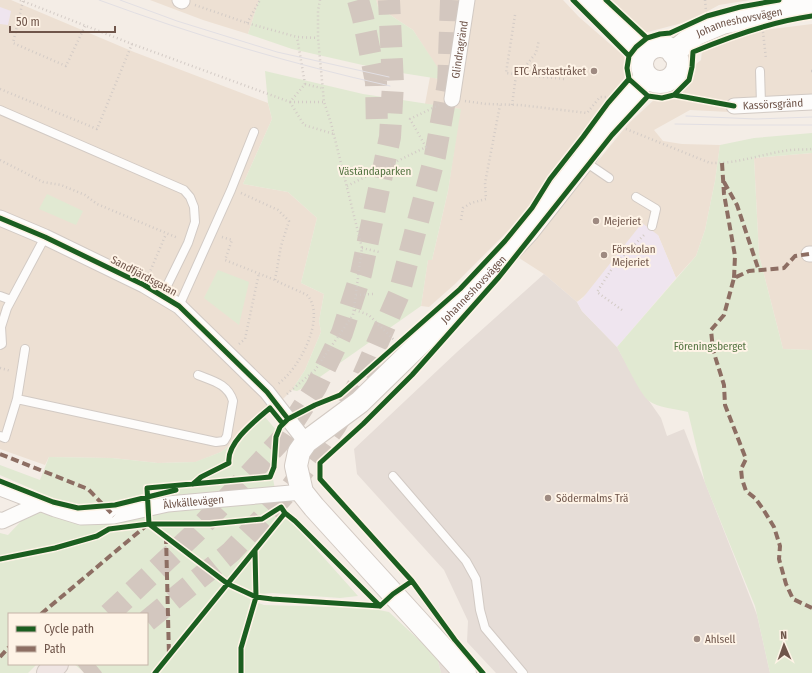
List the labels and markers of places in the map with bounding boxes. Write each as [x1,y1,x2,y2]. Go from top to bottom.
place label: ETC Årstastråket [514,64,586,78]
marker: ETC Årstastråket [589,66,599,76]
place label: Mejeriet [604,215,642,228]
marker: Mejeriet [591,216,601,226]
place label: Förskolan Mejeriet [612,243,655,269]
marker: Förskolan Mejeriet [599,250,609,260]
place label: Södermalms Trä [556,492,628,505]
marker: Södermalms Trä [543,493,553,503]
place label: Ahlsell [705,633,736,646]
marker: Ahlsell [692,634,702,644]

